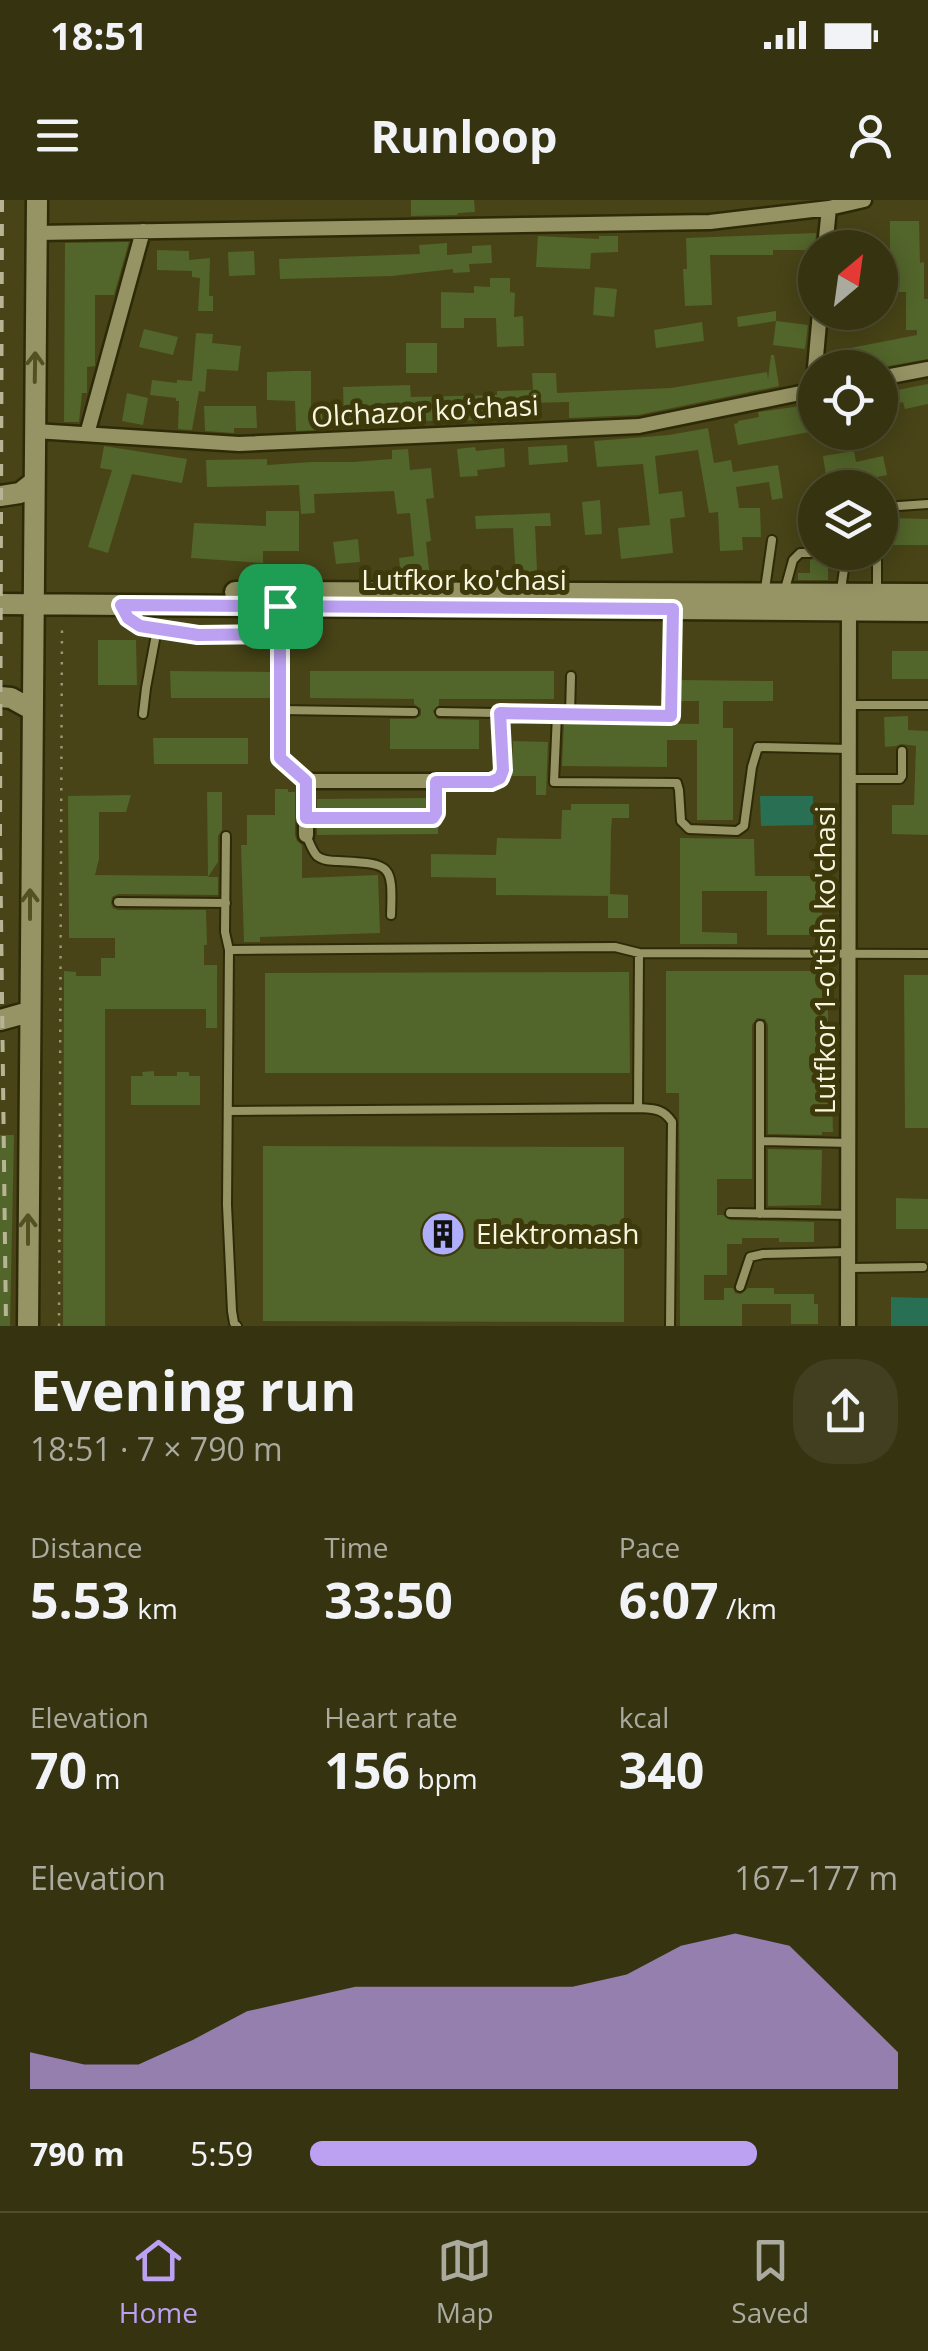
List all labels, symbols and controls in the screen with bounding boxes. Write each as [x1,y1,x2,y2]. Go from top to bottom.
text: 18:51 [50,9,148,61]
text: Runloop [371,105,557,166]
icon: menu [30,108,85,163]
icon: person [843,108,898,163]
north arrow [798,230,898,330]
map controls [798,230,898,570]
button: locate [798,350,898,450]
one-way arrow [26,351,44,384]
street label: Olchazor koʻchasi [310,385,540,435]
button: layers [798,470,898,570]
street label: Lutfkor ko'chasi [361,560,567,598]
pin [238,564,323,649]
icon: arrive [253,579,308,634]
street label: Lutfkor 1-o'tish ko'chasi [805,806,843,1114]
one-way arrow [20,888,40,920]
building icon: Elektromash [420,1211,466,1257]
one-way arrow [18,1213,38,1246]
place label: Elektromash [476,1214,639,1252]
text: Evening run [30,1352,356,1427]
button: share [793,1359,898,1464]
text: 18:51 · 7 × 790 m [30,1427,283,1470]
text: Distance [30,1528,143,1566]
text: Time [324,1528,388,1566]
text: Pace [619,1528,680,1566]
text: 5.53 [30,1566,130,1634]
text: 33:50 [324,1566,453,1634]
text: 6:07 [619,1566,719,1634]
text: km [130,1589,178,1627]
text: /km [719,1589,777,1627]
text: Elevation [30,1698,149,1736]
text: Heart rate [324,1698,458,1736]
text: kcal [619,1698,669,1736]
text: 70 [30,1736,87,1804]
text: 156 [324,1736,410,1804]
text: 340 [619,1736,704,1804]
text: m [87,1759,120,1797]
text: bpm [410,1759,478,1797]
text: Elevation [30,1856,166,1899]
text: 167–177 m [734,1856,898,1899]
text: 790 m [30,2132,125,2175]
text: 5:59 [190,2132,253,2175]
tab: Home [119,2233,198,2331]
tab: Map [436,2233,494,2331]
tab: Saved [731,2233,809,2331]

